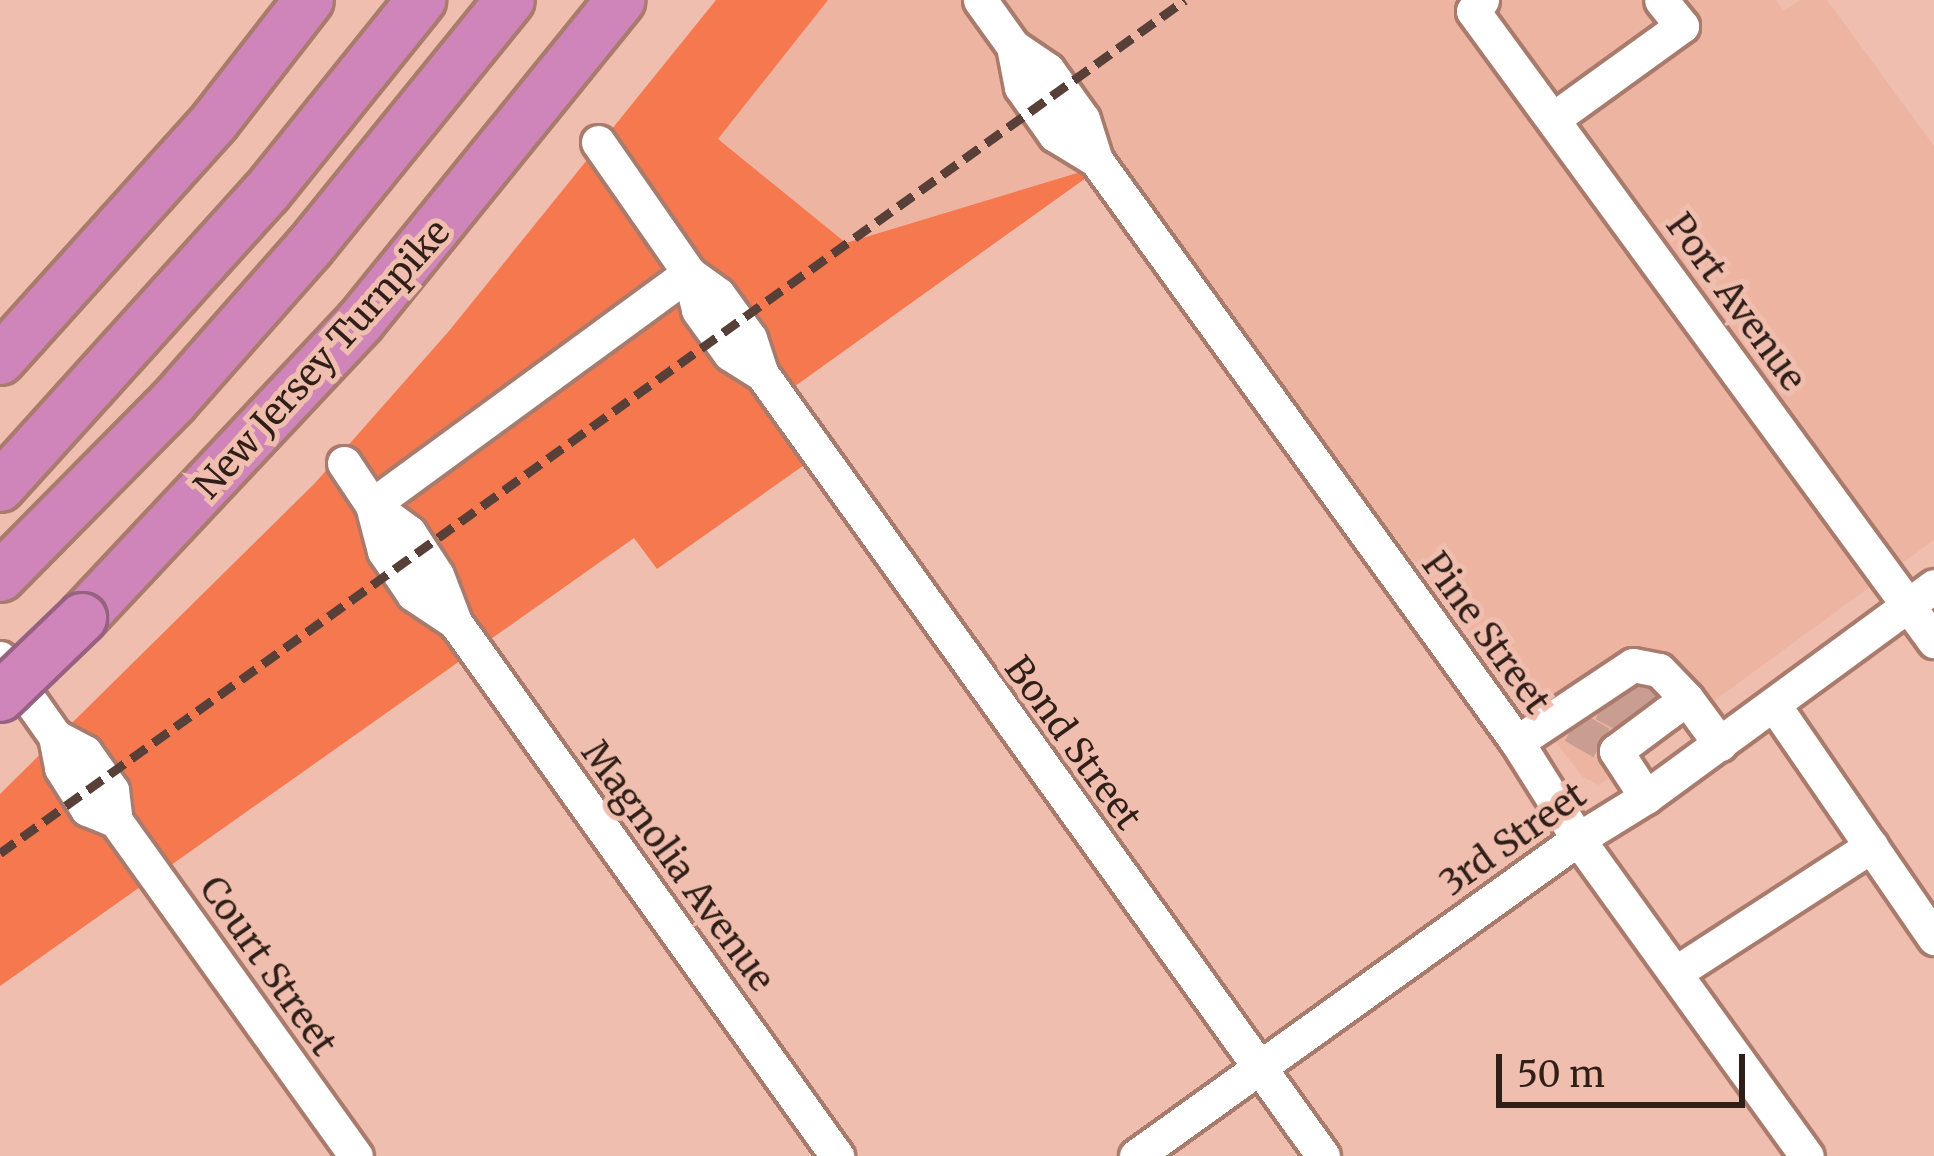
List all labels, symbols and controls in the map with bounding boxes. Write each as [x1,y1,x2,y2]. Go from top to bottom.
street label: Port Avenue [1657,205,1815,399]
street label: New Jersey Turnpike [186,211,458,507]
street label: Pine Street [1413,544,1559,722]
street label: Bond Street [996,648,1150,838]
street label: Magnolia Avenue [573,732,783,1000]
street label: 3rd Street [1432,773,1594,905]
street label: Court Street [191,868,345,1064]
scale bar [1502,1030,1751,1104]
text: 50 m [1517,1052,1605,1097]

